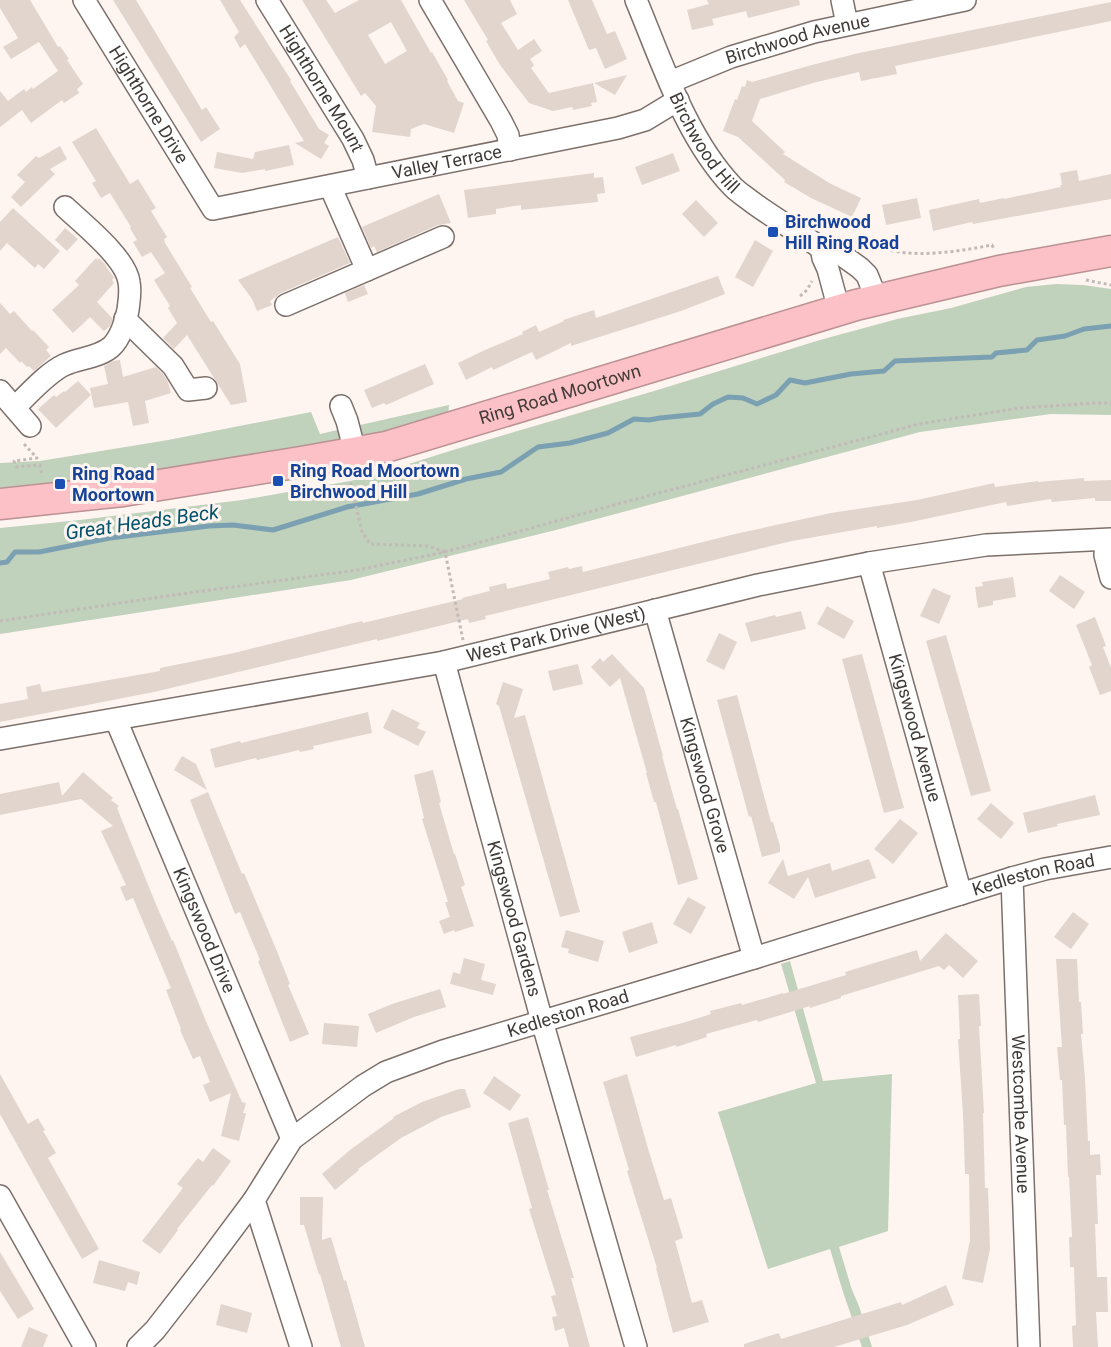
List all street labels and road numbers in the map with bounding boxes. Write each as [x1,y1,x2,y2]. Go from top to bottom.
street label: Birchwood Avenue [723,9,871,68]
street label: Highthorne Mount [275,21,369,155]
street label: Highthorne Drive [105,42,193,167]
street label: Birchwood Hill [665,89,744,198]
street label: Valley Terrace [390,140,504,183]
street label: Ring Road Moortown [476,360,643,428]
street label: West Park Drive (West) [464,602,648,666]
street label: Kingswood Avenue [885,651,946,804]
street label: Kingswood Grove [676,715,735,855]
street label: Kingswood Gardens [483,838,546,999]
street label: Kedleston Road [969,849,1096,900]
street label: Kingswood Drive [169,864,240,996]
street label: Kedleston Road [505,985,631,1041]
street label: Westcombe Avenue [1008,1034,1034,1194]

